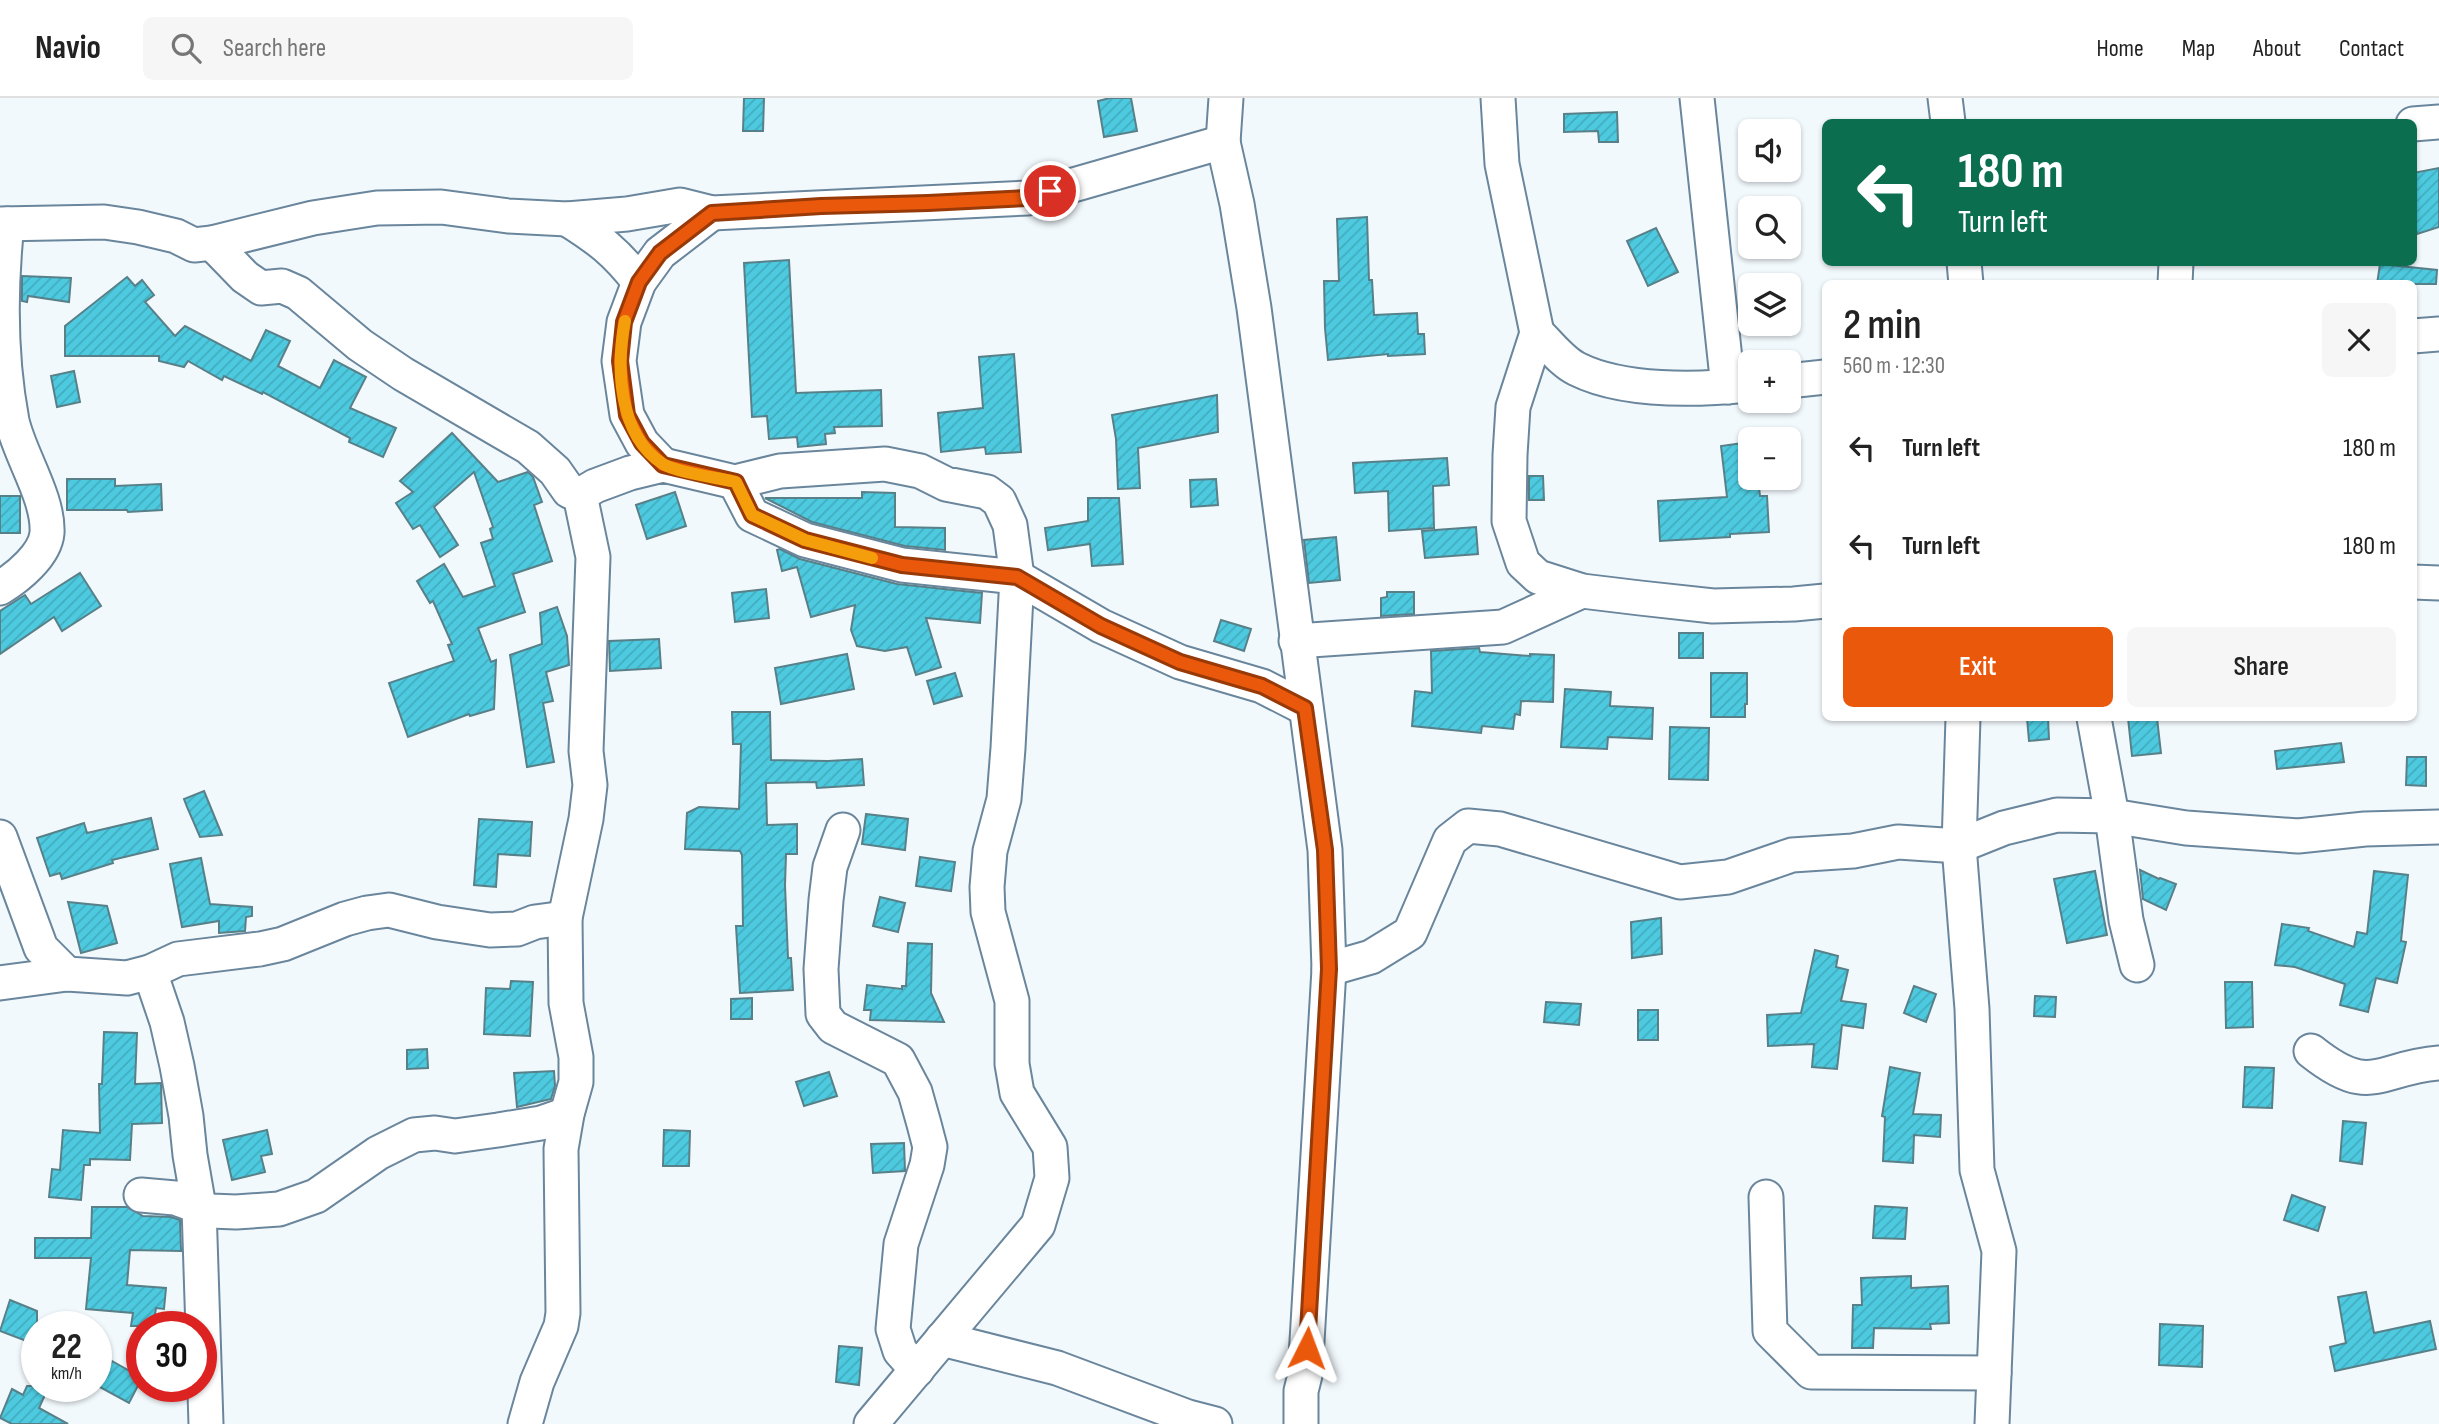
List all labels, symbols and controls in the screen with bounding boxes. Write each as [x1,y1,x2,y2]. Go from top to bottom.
search box [143,17,633,80]
text: Navio [35,28,101,68]
icon: search [167,29,205,67]
text: Search here [223,33,326,64]
text: Home [2096,34,2144,63]
text: Map [2182,34,2215,63]
text: About [2253,34,2301,63]
text: Contact [2339,34,2404,63]
map controls [1738,119,1801,490]
button: sound [1738,119,1801,182]
text: 180 m [1958,143,2064,202]
icon: left [1843,147,1934,238]
pin [1020,161,1080,221]
icon: arrive [1031,172,1069,210]
button: search [1738,196,1801,259]
text: Turn left [1958,203,2048,242]
button: layers [1738,273,1801,336]
text: 2 min [1843,300,1922,351]
button: close [2322,303,2396,377]
button: + [1738,350,1801,413]
text: 560 m · 12:30 [1843,352,1945,380]
button: − [1738,427,1801,490]
icon: left [1843,429,1881,467]
text: Turn left [1902,433,1980,464]
text: 180 m [2343,433,2396,464]
icon: left [1843,527,1881,565]
text: Turn left [1902,531,1980,562]
text: 180 m [2343,531,2396,562]
button: Exit [1843,627,2113,707]
button: Share [2127,627,2396,707]
speed limit sign: 30 [126,1311,217,1402]
position arrow [1270,1311,1344,1385]
text: 22 [51,1326,82,1369]
text: km/h [51,1363,82,1384]

